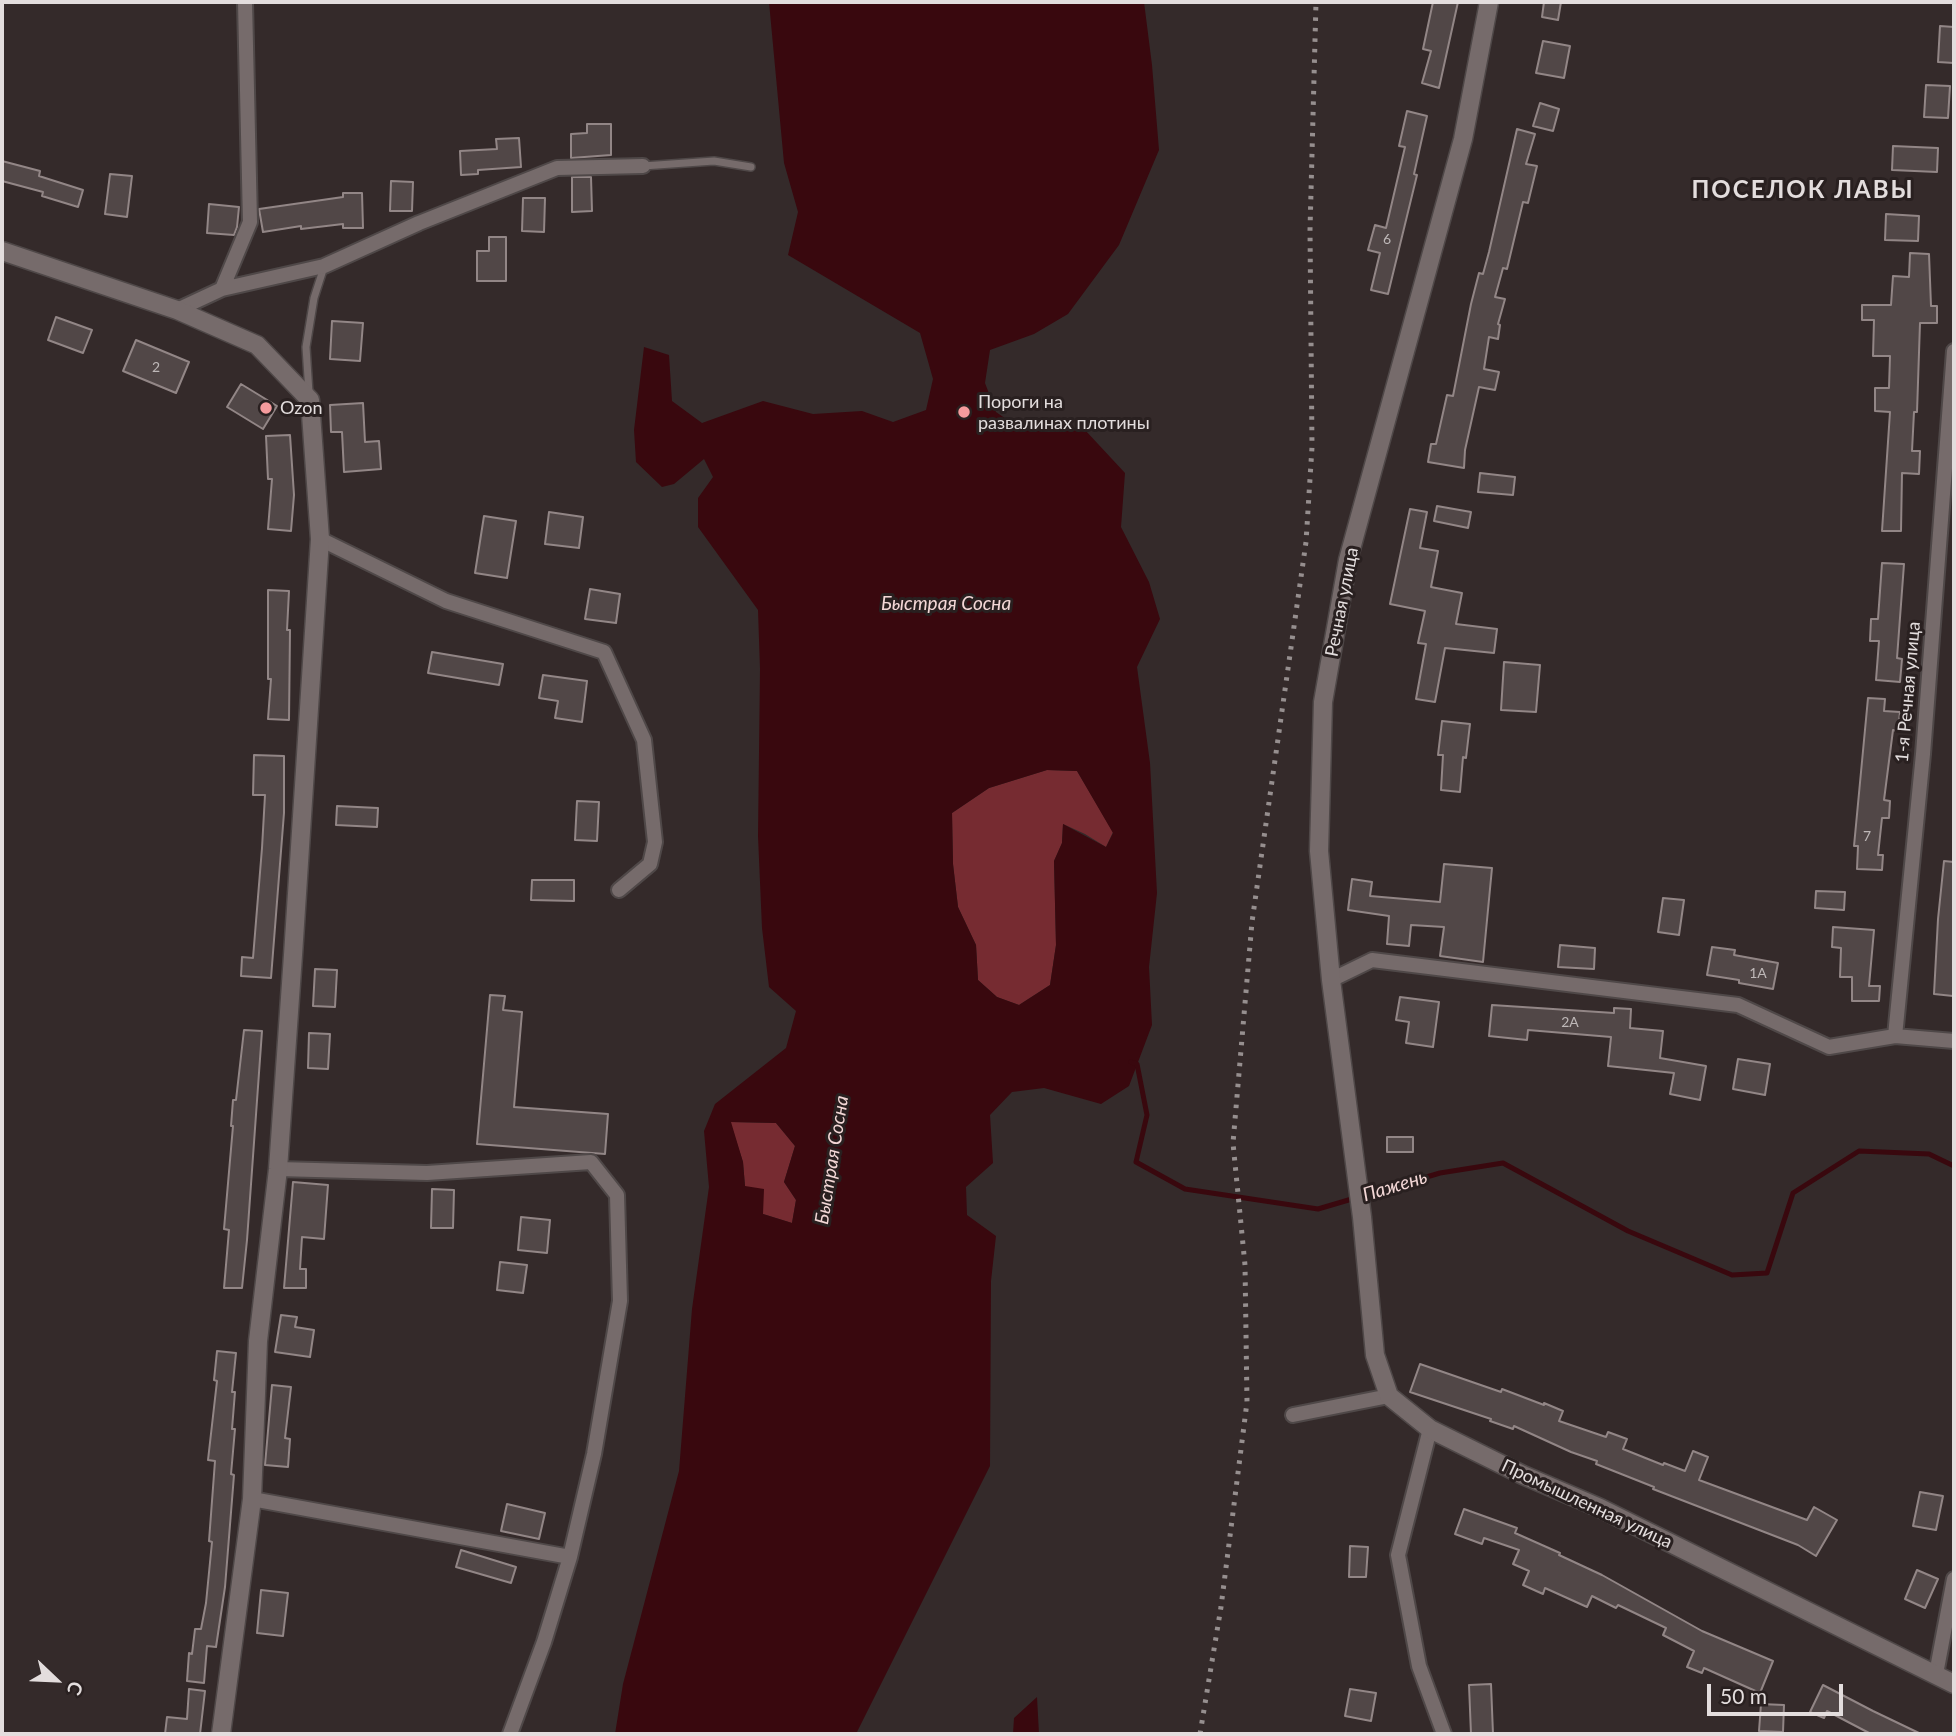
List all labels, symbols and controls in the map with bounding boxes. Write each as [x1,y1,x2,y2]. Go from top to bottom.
district label: ПОСЕЛОК ЛАВЫ [1693,176,1913,204]
house number: 6 [1383,231,1391,247]
house number: 2 [152,359,160,375]
place label: Пороги на развалинах плотины [978,391,1150,434]
place label: Ozon [280,397,322,419]
marker: Ozon [258,400,274,416]
marker: Пороги на развалинах плотины [956,404,972,420]
street label: Речная улица [1321,546,1363,658]
water label: Быстрая Сосна [881,593,1011,615]
street label: 1-я Речная улица [1891,621,1925,763]
house number: 7 [1863,828,1871,844]
house number: 1А [1749,965,1767,981]
house number: 2А [1561,1014,1579,1030]
water label: Быстрая Сосна [811,1094,853,1226]
water label: Пажень [1360,1165,1430,1207]
street label: Промышленная улица [1498,1455,1676,1553]
north arrow [21,1645,91,1715]
scale bar [1711,1670,1848,1714]
text: С [63,1678,89,1699]
text: 50 m [1720,1683,1767,1708]

